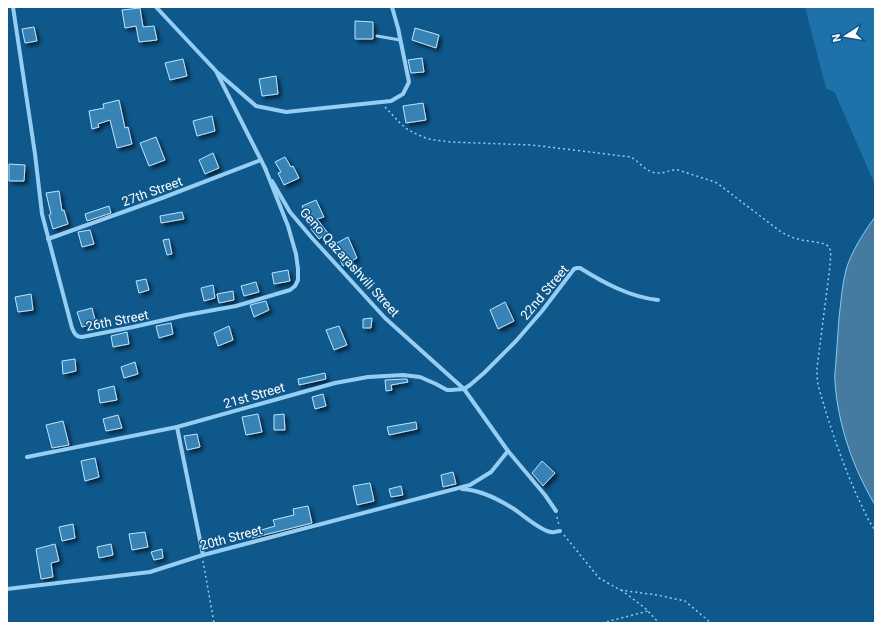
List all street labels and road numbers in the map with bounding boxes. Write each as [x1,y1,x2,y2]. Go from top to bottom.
street label: 27th Street [120,174,185,209]
street label: Geno Qazarashvili Street [297,205,403,320]
street label: 22nd Street [517,262,572,323]
street label: 26th Street [84,307,150,334]
street label: 21st Street [222,380,287,411]
street label: 20th Street [198,522,264,553]

